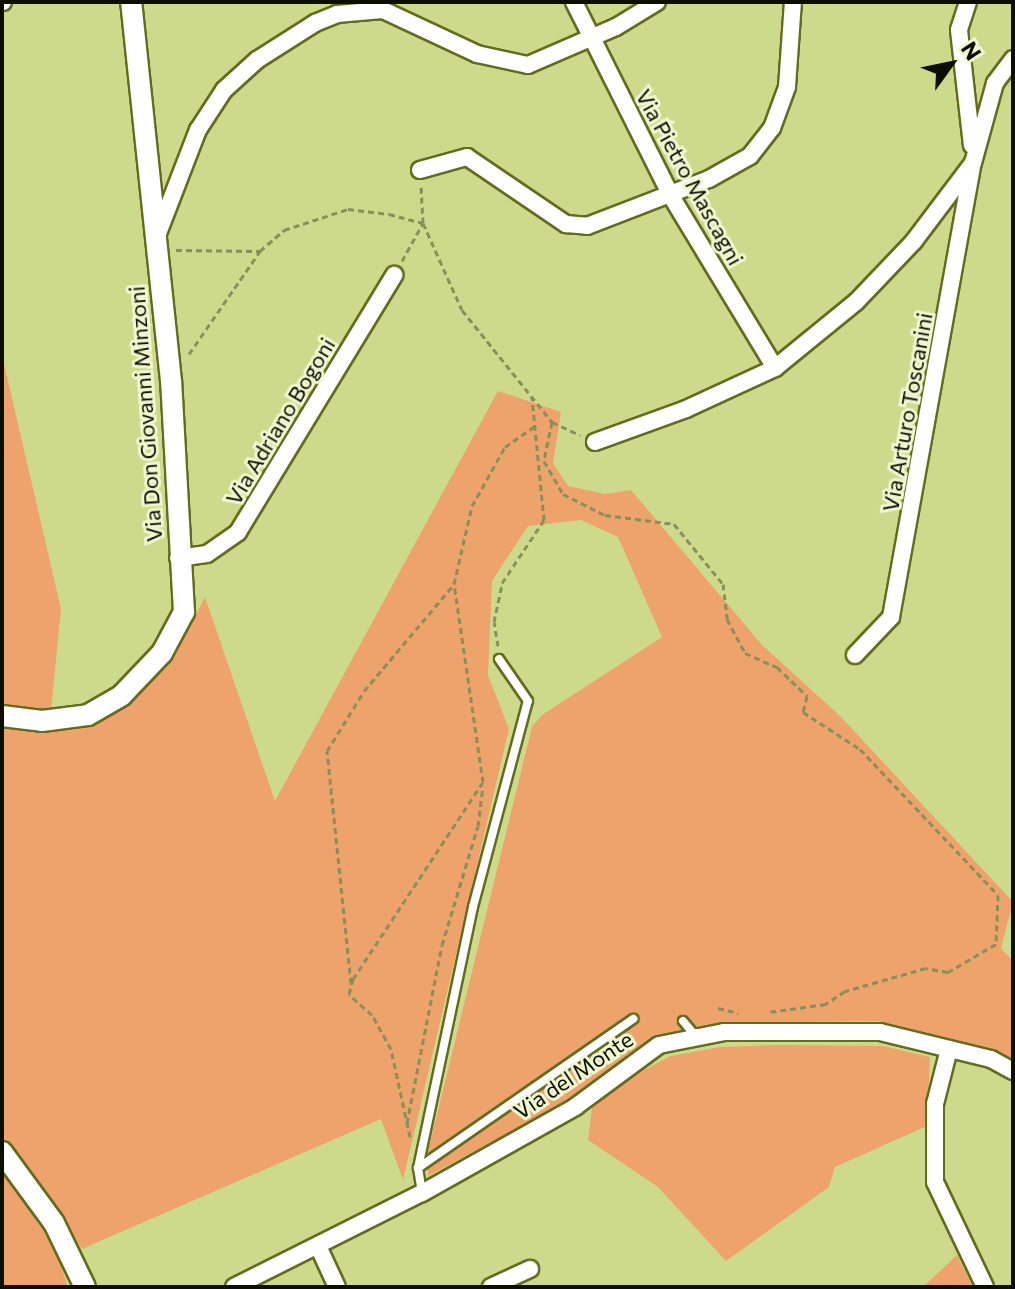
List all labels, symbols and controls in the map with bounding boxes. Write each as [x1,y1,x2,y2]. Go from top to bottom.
north arrow [911,24,991,104]
text: N [956,36,987,65]
street label: Via Pietro Mascagni [631,84,749,270]
street label: Via Don Giovanni Minzoni [123,285,167,543]
street label: Via Arturo Toscanini [876,310,938,514]
street label: Via Adriano Bogoni [220,333,340,509]
street label: Via del Monte [508,1026,638,1124]

